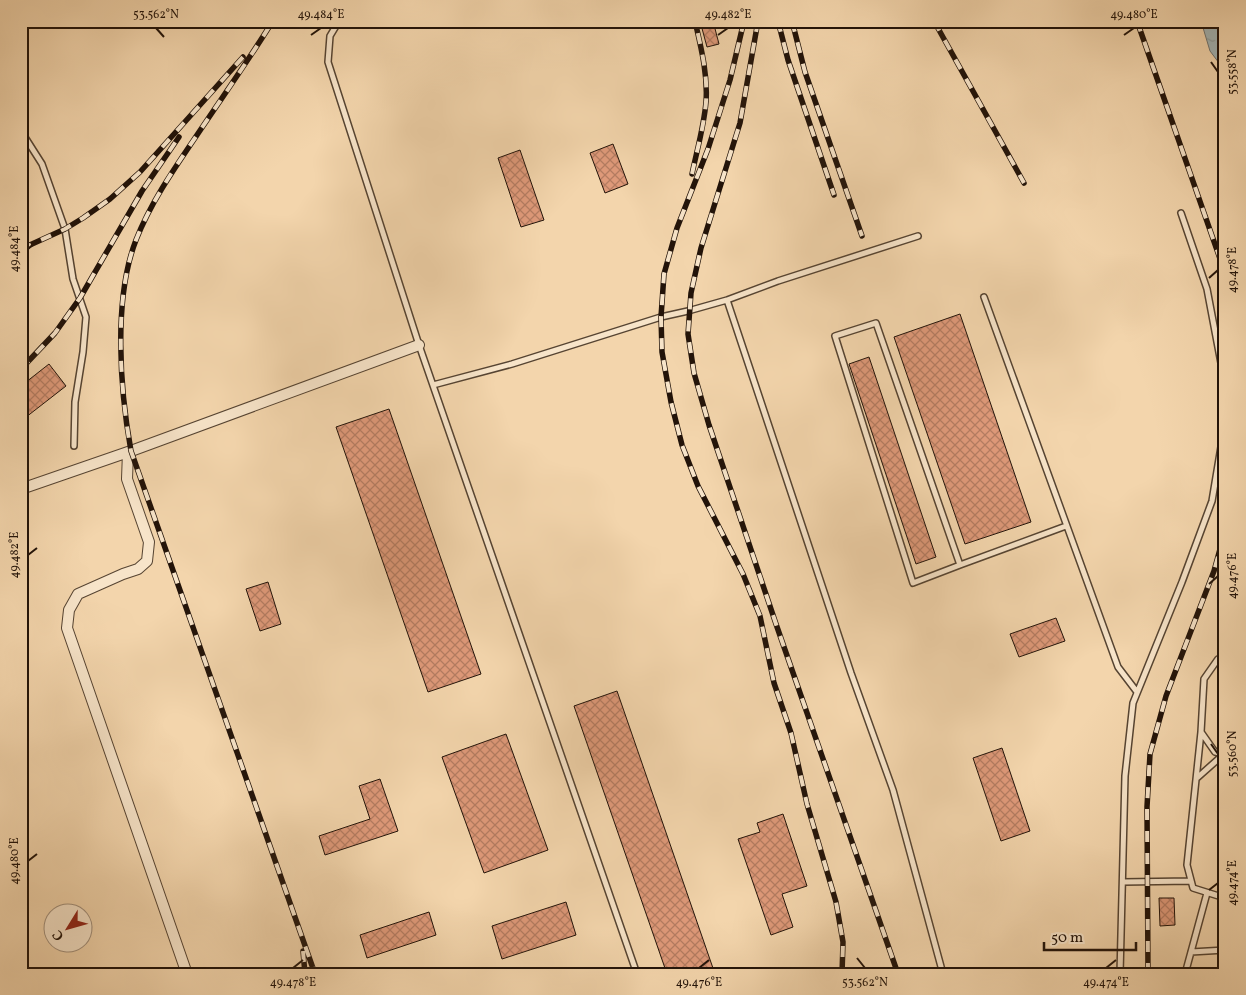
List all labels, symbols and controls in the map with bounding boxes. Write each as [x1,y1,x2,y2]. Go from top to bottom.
text: 53.562°N [133,7,179,23]
text: 49.484°E [297,7,345,23]
text: 49.482°E [705,7,751,23]
text: 49.480°E [1110,7,1158,23]
text: 53.558°N [1225,49,1241,95]
text: 49.484°E [7,225,23,273]
text: 49.478°E [1225,247,1241,293]
text: 49.482°E [7,532,23,578]
text: 49.476°E [1225,553,1241,599]
text: 53.560°N [1225,731,1241,777]
text: 49.480°E [7,837,23,885]
text: 49.474°E [1225,860,1241,906]
north arrow [42,902,92,952]
scale bar [1044,920,1136,952]
text: С [49,926,69,944]
text: 50 m [1051,928,1083,949]
text: 49.478°E [270,975,316,991]
text: 49.476°E [676,975,722,991]
text: 53.562°N [842,975,888,991]
text: 49.474°E [1083,975,1129,991]

